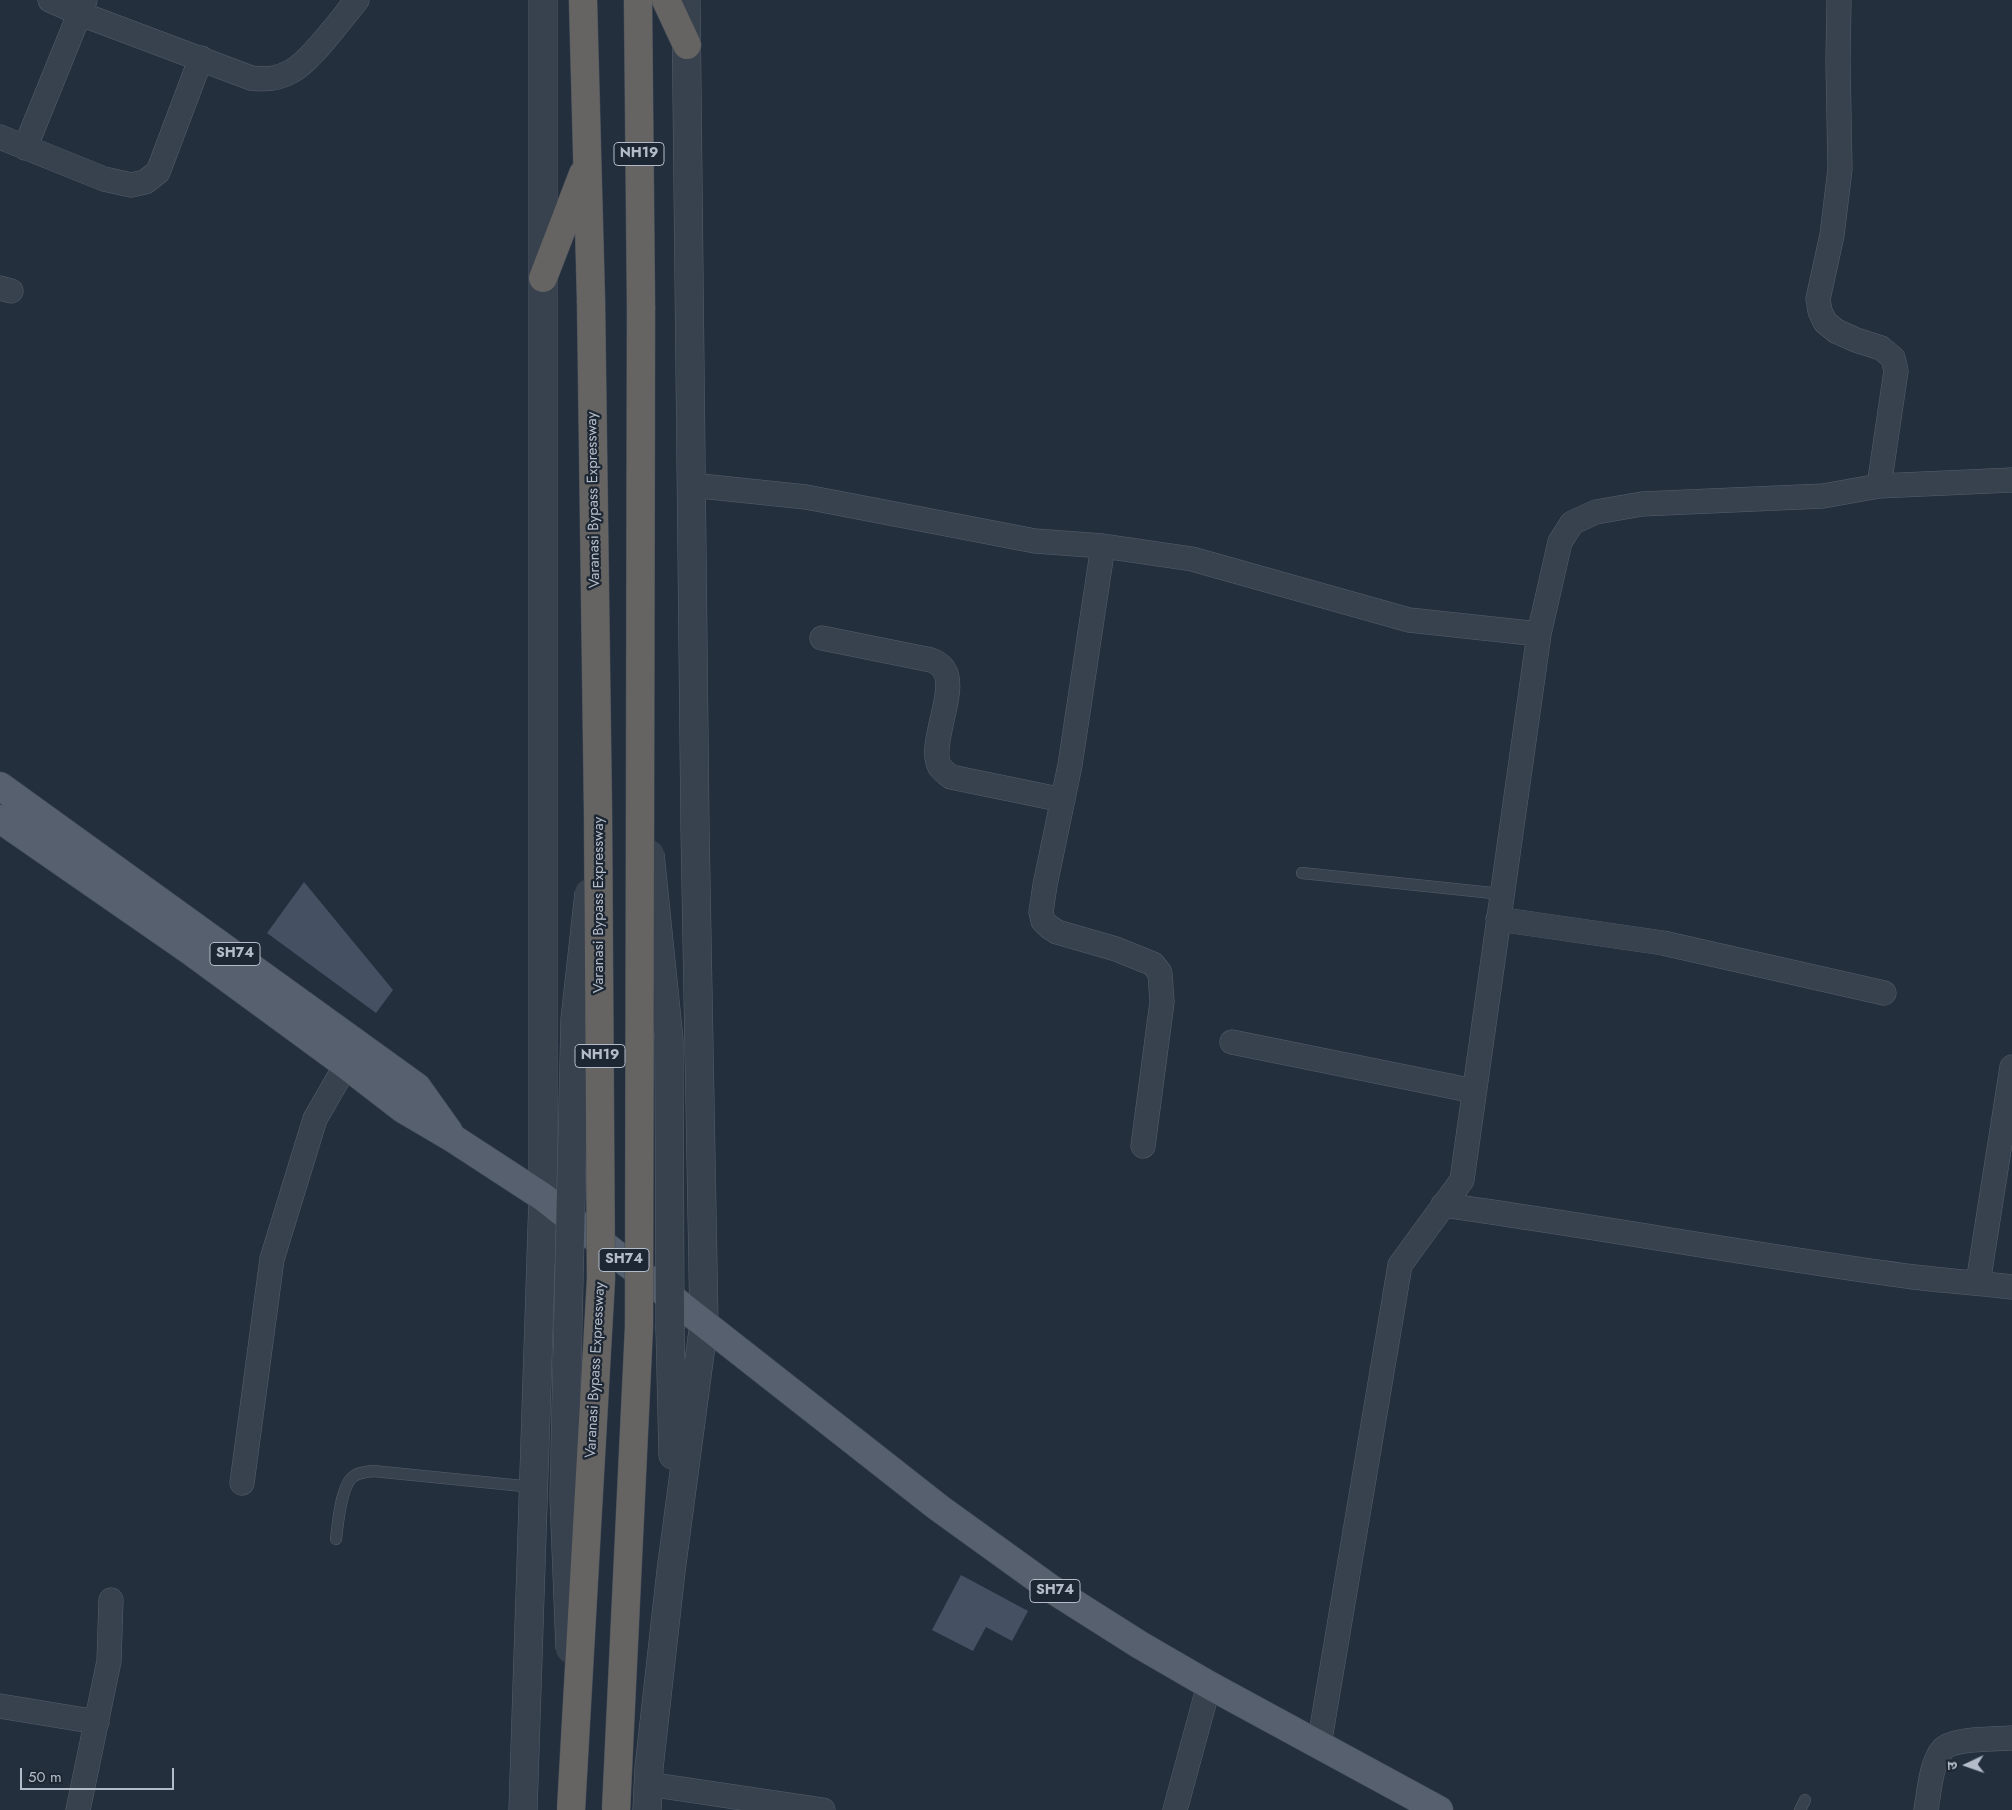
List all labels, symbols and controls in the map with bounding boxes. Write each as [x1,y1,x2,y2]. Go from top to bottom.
road number: NH19 [614,142,664,166]
street label: Varanasi Bypass Expressway [583,412,605,588]
street label: Varanasi Bypass Expressway [590,817,608,993]
road number: SH74 [210,942,260,966]
road number: NH19 [575,1044,625,1068]
road number: SH74 [599,1248,649,1272]
street label: Varanasi Bypass Expressway [582,1281,610,1459]
road number: SH74 [1030,1580,1080,1602]
north arrow [1942,1740,1992,1790]
scale bar [22,1758,176,1790]
text: उ [1942,1761,1962,1770]
text: 50 m [28,1766,62,1788]

